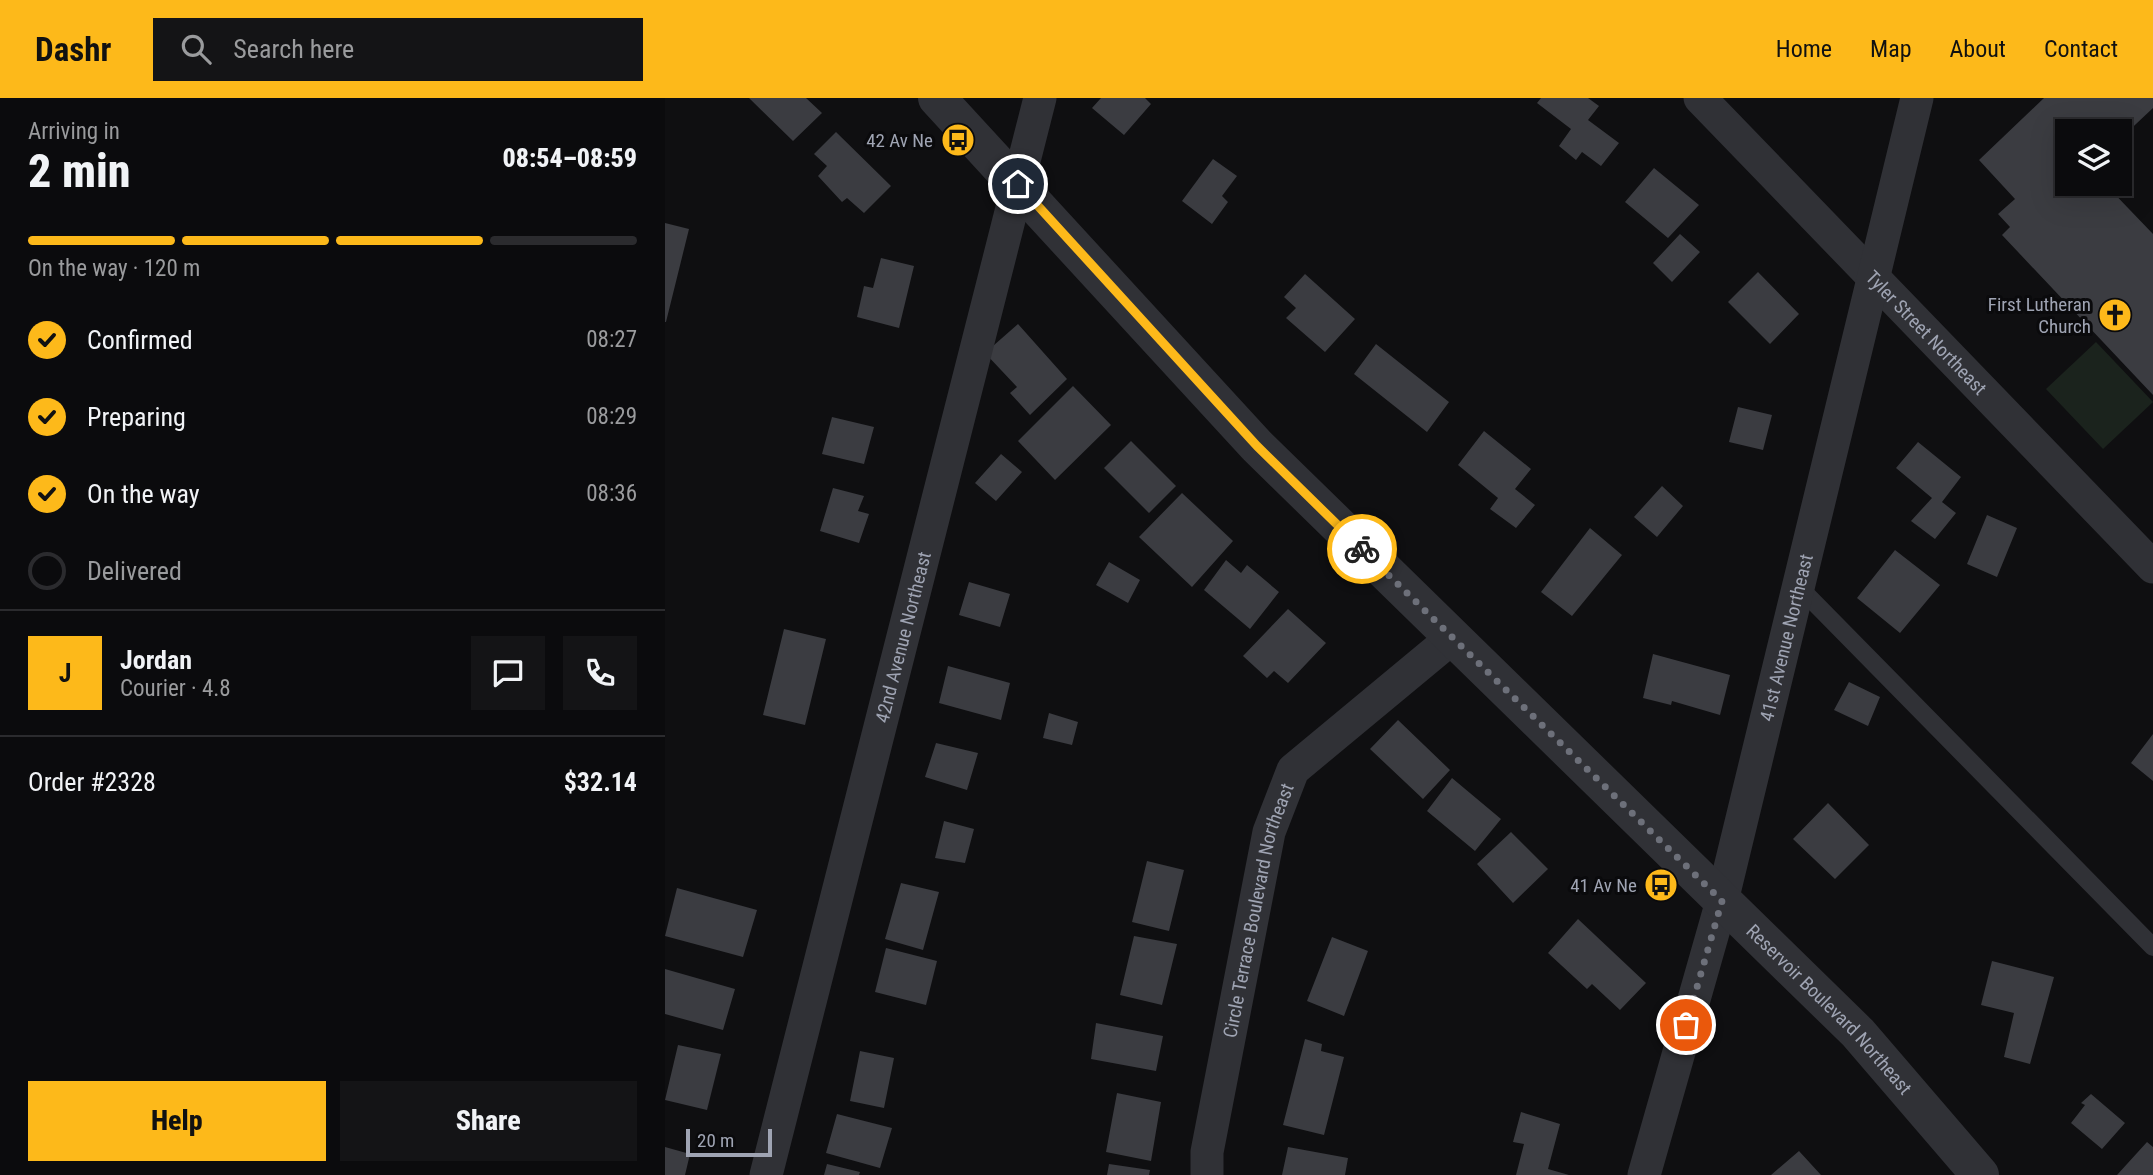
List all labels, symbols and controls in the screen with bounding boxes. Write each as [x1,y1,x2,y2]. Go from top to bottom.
search box [153,18,643,81]
text: Dashr [35,30,111,69]
icon: search [177,30,215,68]
text: Search here [233,34,354,64]
text: Home [1776,35,1832,63]
text: Map [1870,35,1912,63]
text: About [1950,35,2006,63]
text: Contact [2044,35,2118,63]
text: Arriving in [28,118,120,145]
map controls [2055,119,2132,196]
button: layers [2055,119,2132,196]
bus stop icon: 42 Av Ne [939,121,977,159]
place label: 42 Av Ne [866,129,933,152]
text: 08:54–08:59 [503,143,637,173]
text: 2 min [28,144,131,198]
pin [988,154,1048,214]
icon: home [999,165,1037,203]
text: On the way · 120 m [28,255,200,282]
street label: Tyler Street Northeast [1861,265,1992,400]
place label: First Lutheran Church [1988,293,2091,338]
church icon: First Lutheran Church [2096,296,2134,334]
icon: check [28,321,66,359]
text: Confirmed [87,325,193,355]
text: 08:27 [586,326,637,353]
icon: check [28,398,66,436]
text: Preparing [87,402,186,432]
text: 08:29 [586,403,637,430]
icon: check [28,475,66,513]
text: On the way [87,479,200,509]
text: 08:36 [586,480,637,507]
courier [1327,514,1397,584]
icon: bike [1343,530,1381,568]
street label: 42nd Avenue Northeast [870,549,936,725]
street label: 41st Avenue Northeast [1755,552,1817,723]
text: Delivered [87,556,182,586]
button: chat [471,636,545,710]
button: phone [563,636,637,710]
text: Jordan [120,645,192,675]
text: J [59,658,71,688]
text: Courier · 4.8 [120,675,231,702]
text: Order #2328 [28,767,156,797]
text: $32.14 [564,767,637,797]
street label: Circle Terrace Boulevard Northeast [1218,780,1298,1040]
bus stop icon: 41 Av Ne [1642,866,1680,904]
place label: 41 Av Ne [1570,874,1637,897]
street label: Reservoir Boulevard Northeast [1742,919,1917,1099]
pin [1656,995,1716,1055]
icon: bag [1667,1006,1705,1044]
button: Help [28,1081,326,1161]
button: Share [340,1081,637,1161]
scale bar [686,1126,772,1158]
text: 20 m [697,1129,734,1152]

